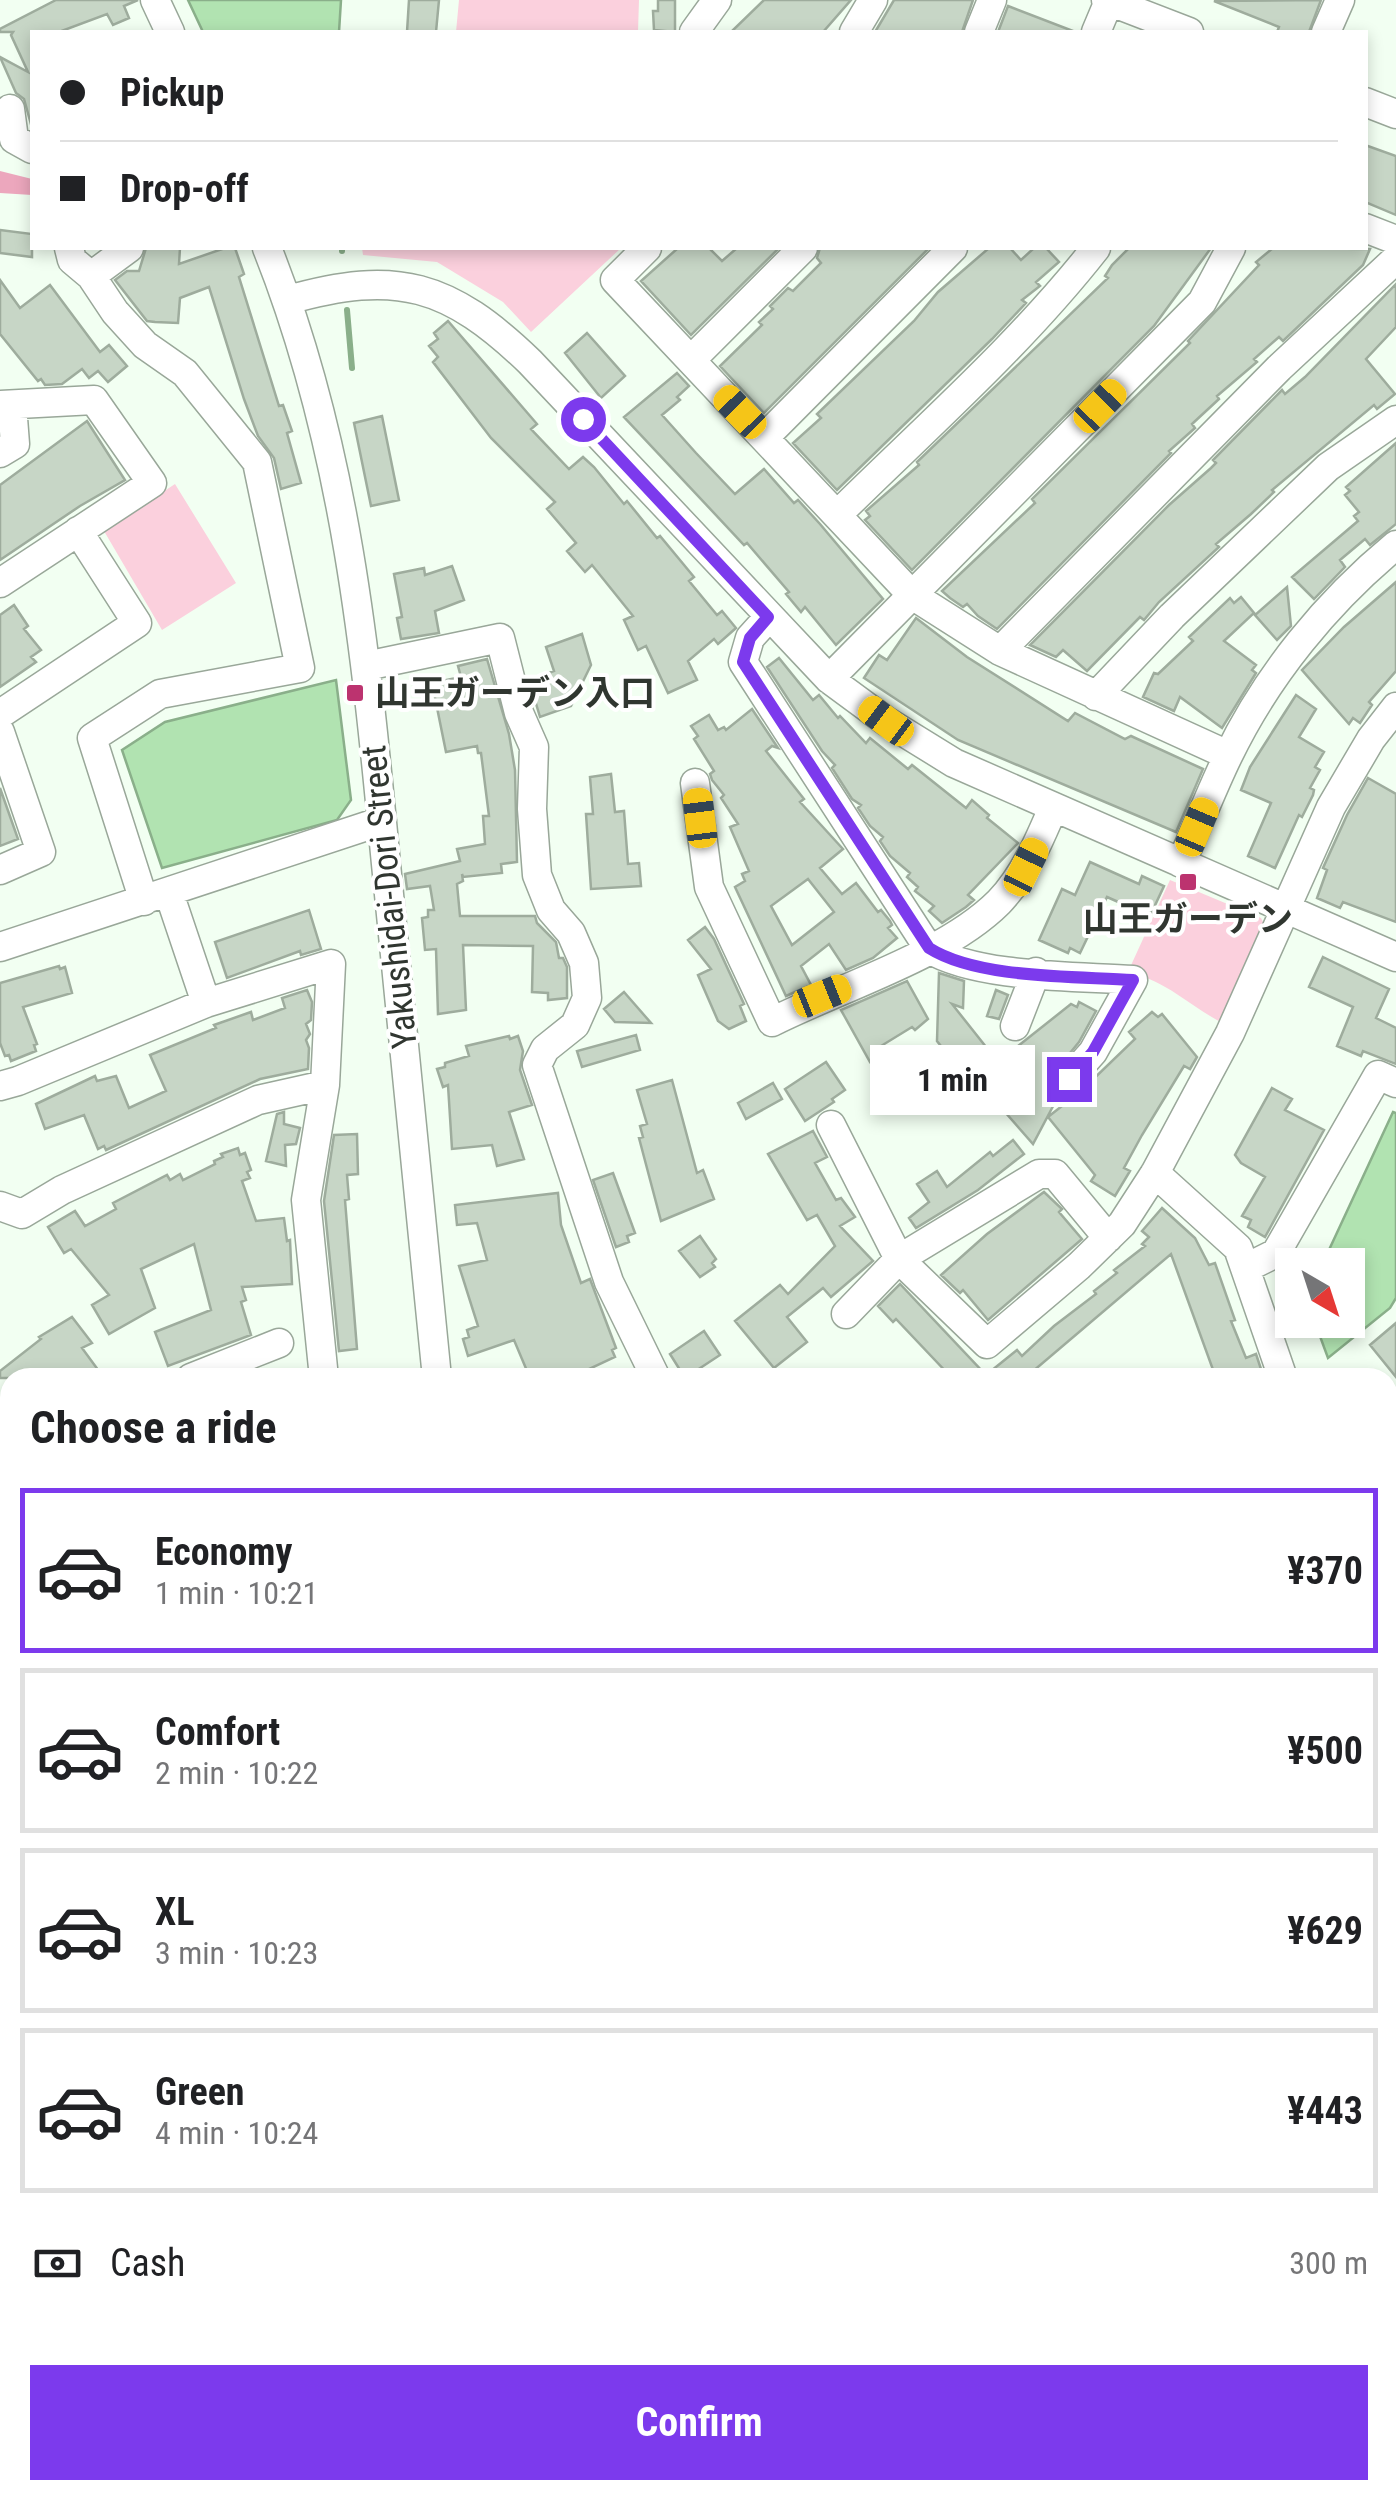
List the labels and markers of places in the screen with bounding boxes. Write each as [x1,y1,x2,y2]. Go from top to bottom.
place label: 山王ガーデン入口 [375,673,655,714]
marker: 山王ガーデン入口 [344,682,366,704]
marker: 山王ガーデン [1177,871,1199,893]
place label: 山王ガーデン [1083,899,1293,940]

